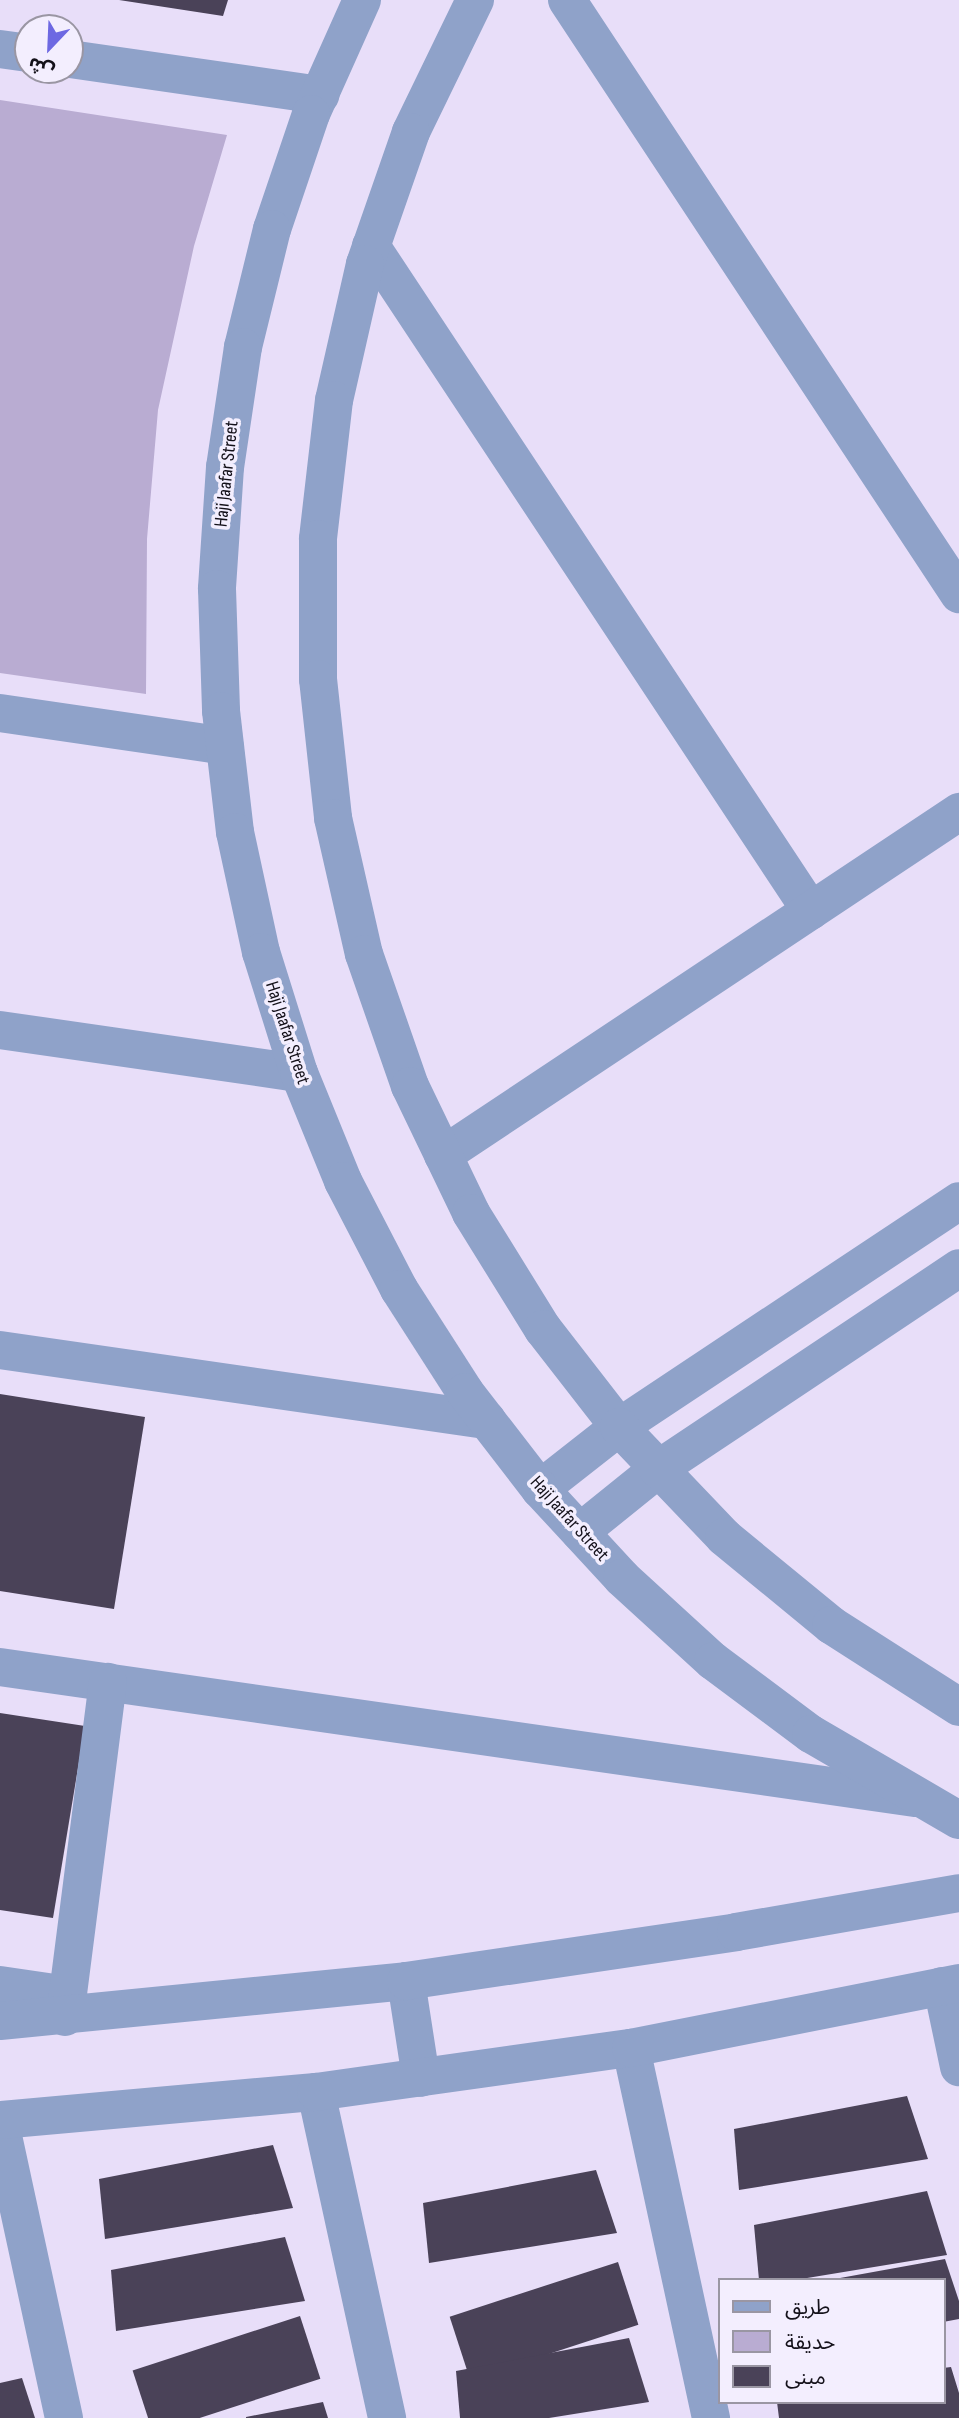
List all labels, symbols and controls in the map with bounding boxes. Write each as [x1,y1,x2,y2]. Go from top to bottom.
north arrow [14,14,84,84]
text: ش [25,51,58,83]
street label: Haji Jaafar Street [210,420,244,528]
street label: Haji Jaafar Street [260,979,314,1087]
street label: Haji Jaafar Street [525,1472,613,1566]
legend [718,2278,945,2404]
text: طريق [785,2295,830,2320]
text: حديقة [785,2330,835,2355]
text: مبنى [785,2365,826,2390]

